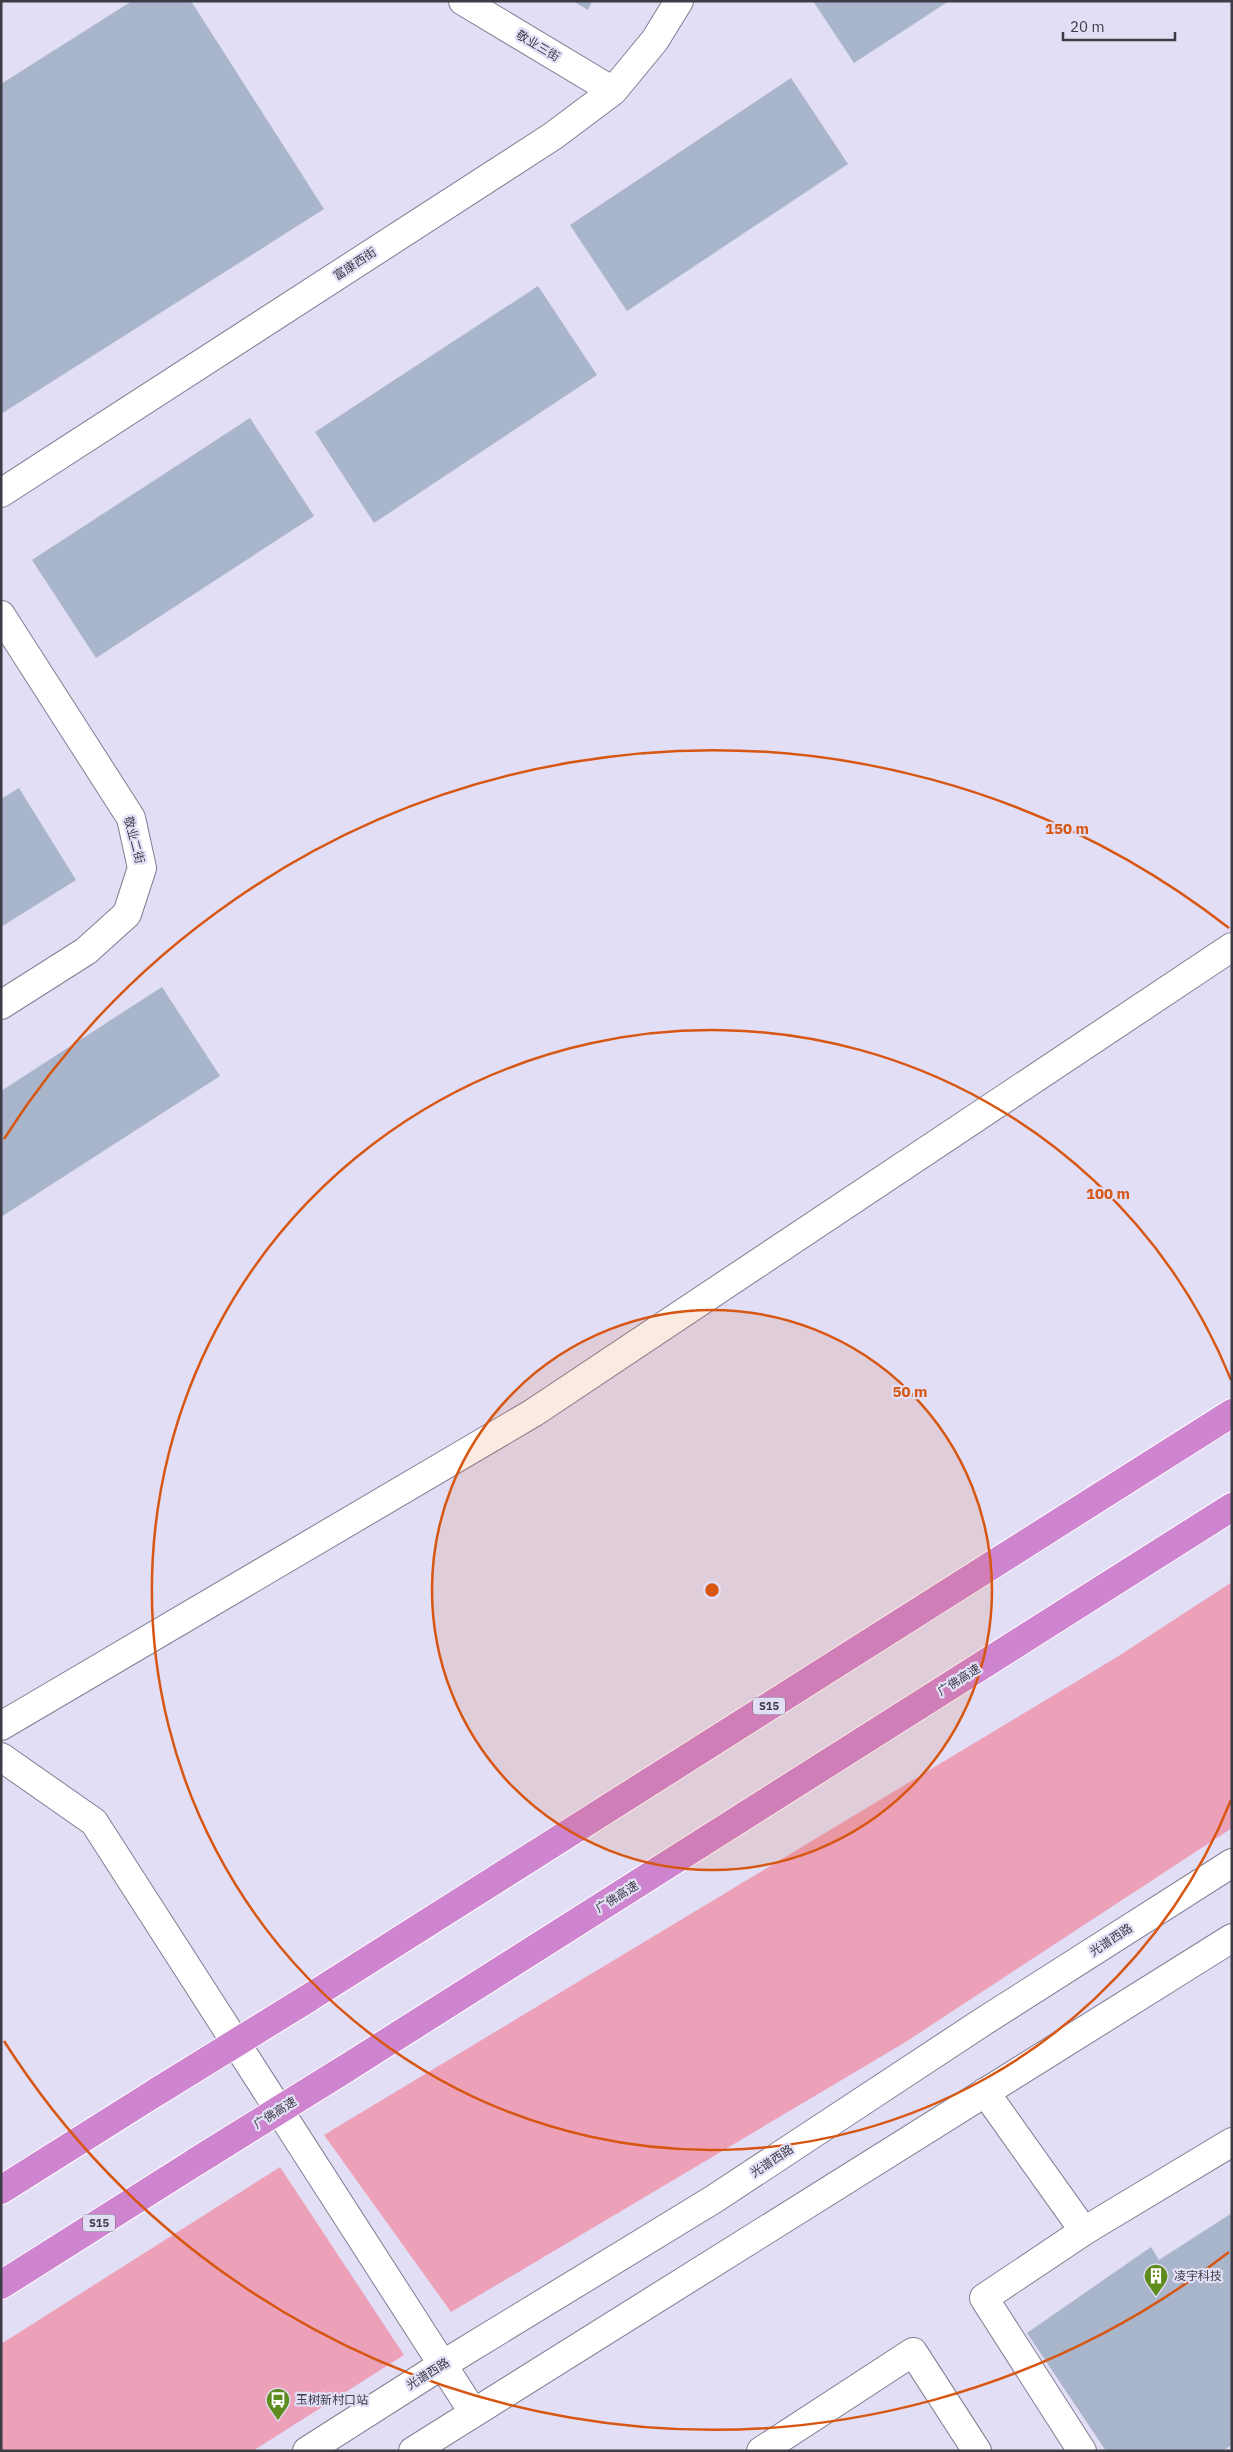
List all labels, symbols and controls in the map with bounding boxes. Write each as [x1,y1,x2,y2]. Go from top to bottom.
scale bar [1063,10,1176,42]
text: 20 m [1070,17,1105,36]
street label: 敬业三街 [514,27,563,64]
street label: 富康西街 [331,244,379,283]
street label: 敬业二街 [121,815,148,865]
text: 150 m [1045,819,1089,838]
text: 100 m [1086,1184,1130,1203]
text: 50 m [893,1382,927,1401]
centre of rings [703,1581,721,1599]
street label: 广佛高速 [934,1660,983,1699]
road number: S15 [753,1698,785,1714]
street label: 广佛高速 [592,1877,641,1916]
street label: 光谱西路 [1087,1920,1135,1959]
street label: 广佛高速 [250,2093,299,2132]
street label: 光谱西路 [748,2141,796,2180]
road number: S15 [83,2214,115,2232]
building icon: 凌宇科技 [1143,2263,1169,2297]
place label: 凌宇科技 [1174,2268,1222,2283]
street label: 光谱西路 [403,2354,452,2393]
bus stop icon: 玉树新村口站 [265,2387,291,2421]
place label: 玉树新村口站 [296,2392,368,2407]

